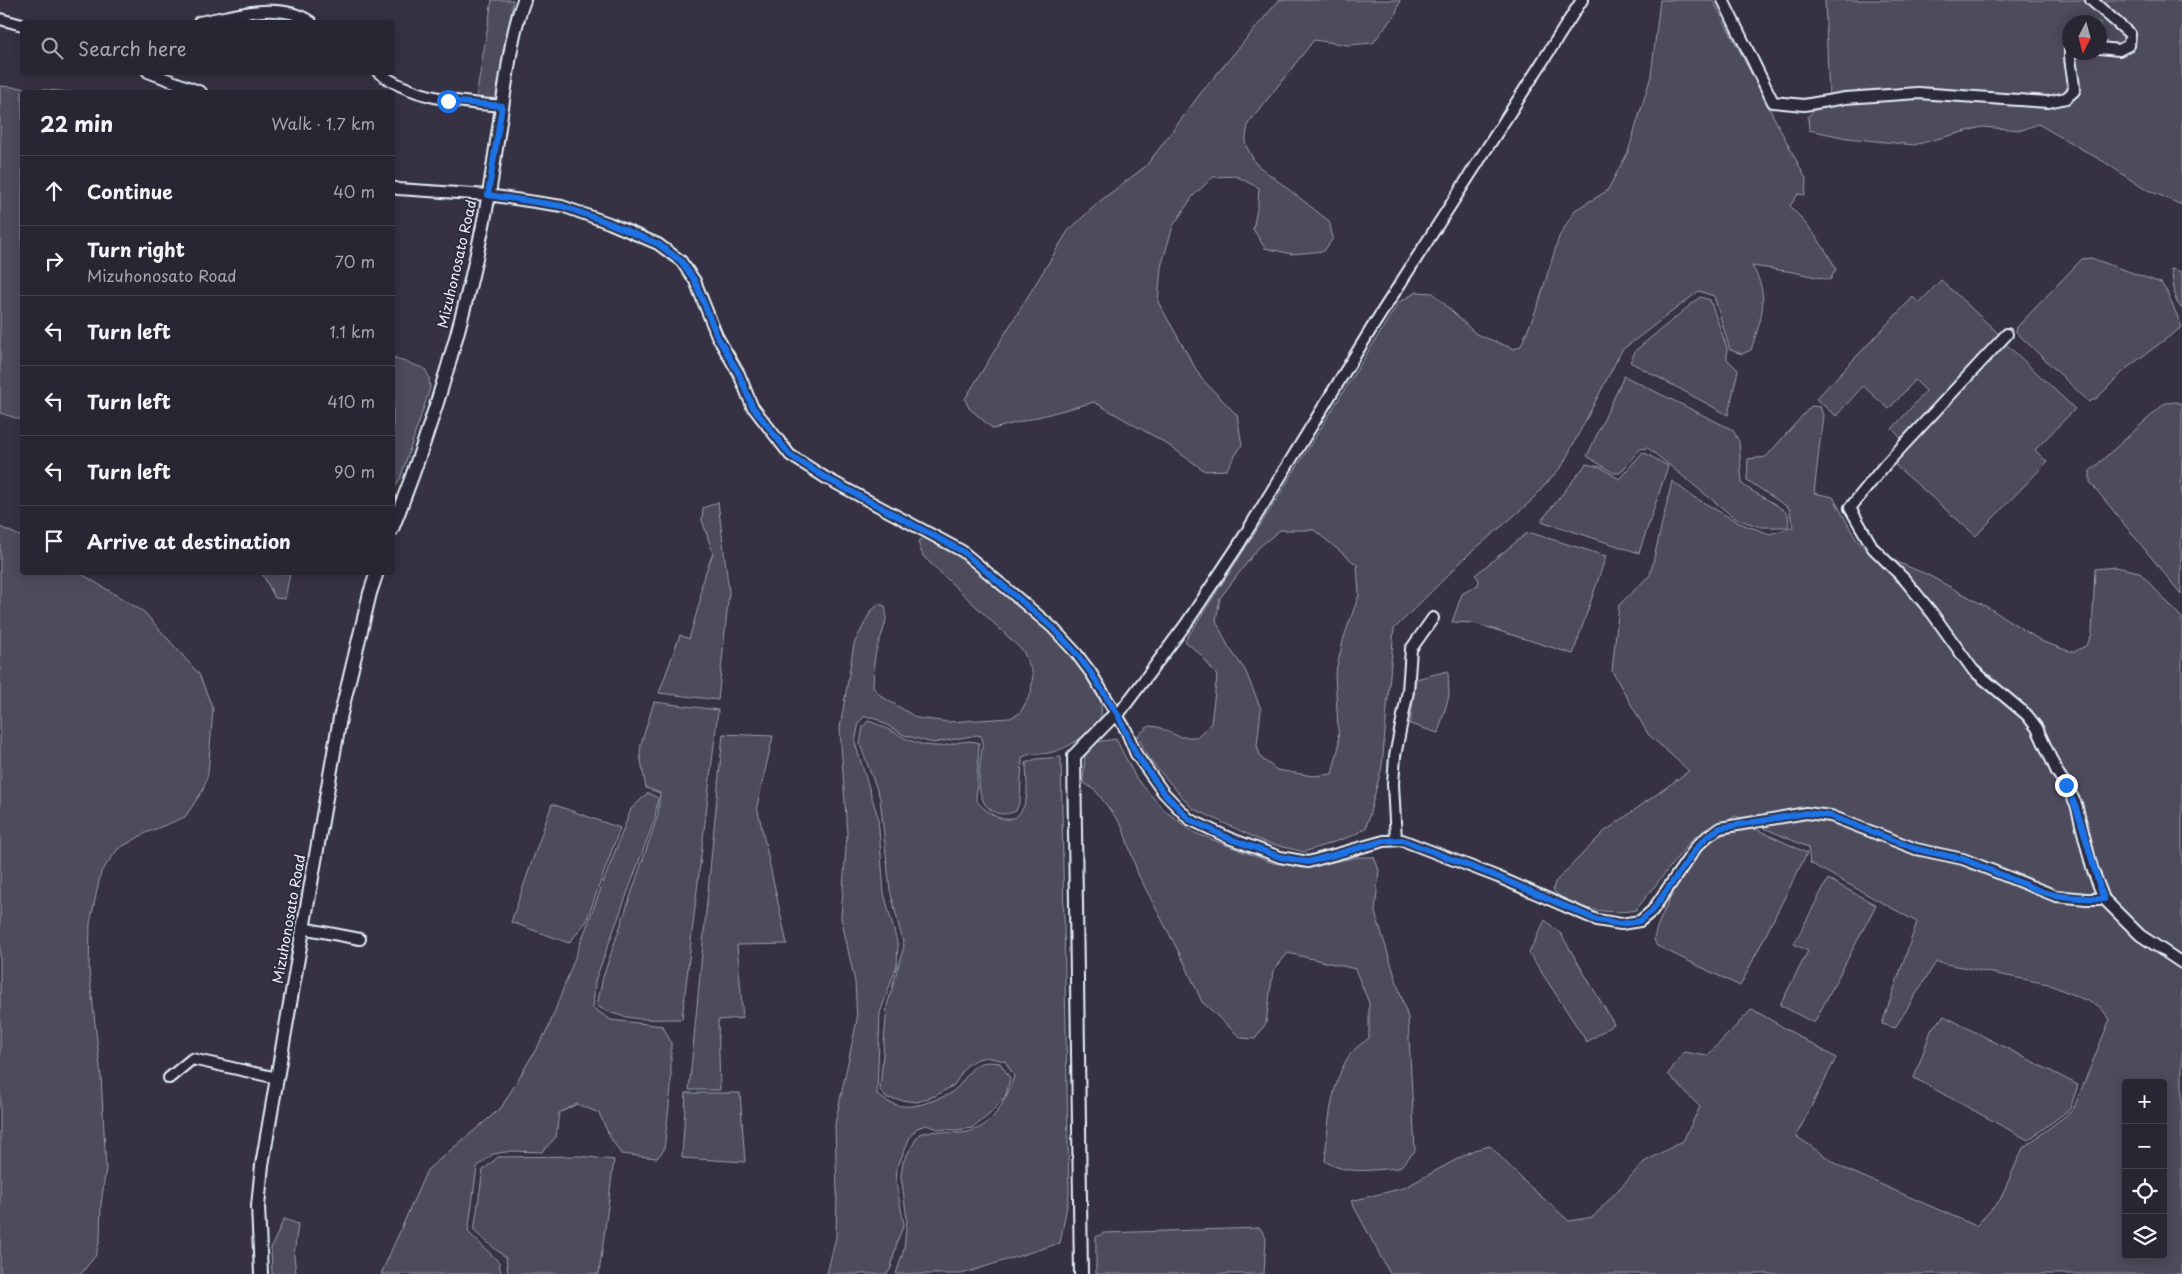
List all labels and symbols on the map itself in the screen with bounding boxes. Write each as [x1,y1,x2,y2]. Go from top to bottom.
north arrow [2062,15,2107,60]
route start [437,90,460,113]
street label: Mizuhonosato Road [432,198,481,330]
route end [2055,774,2078,797]
street label: Mizuhonosato Road [267,853,310,985]

